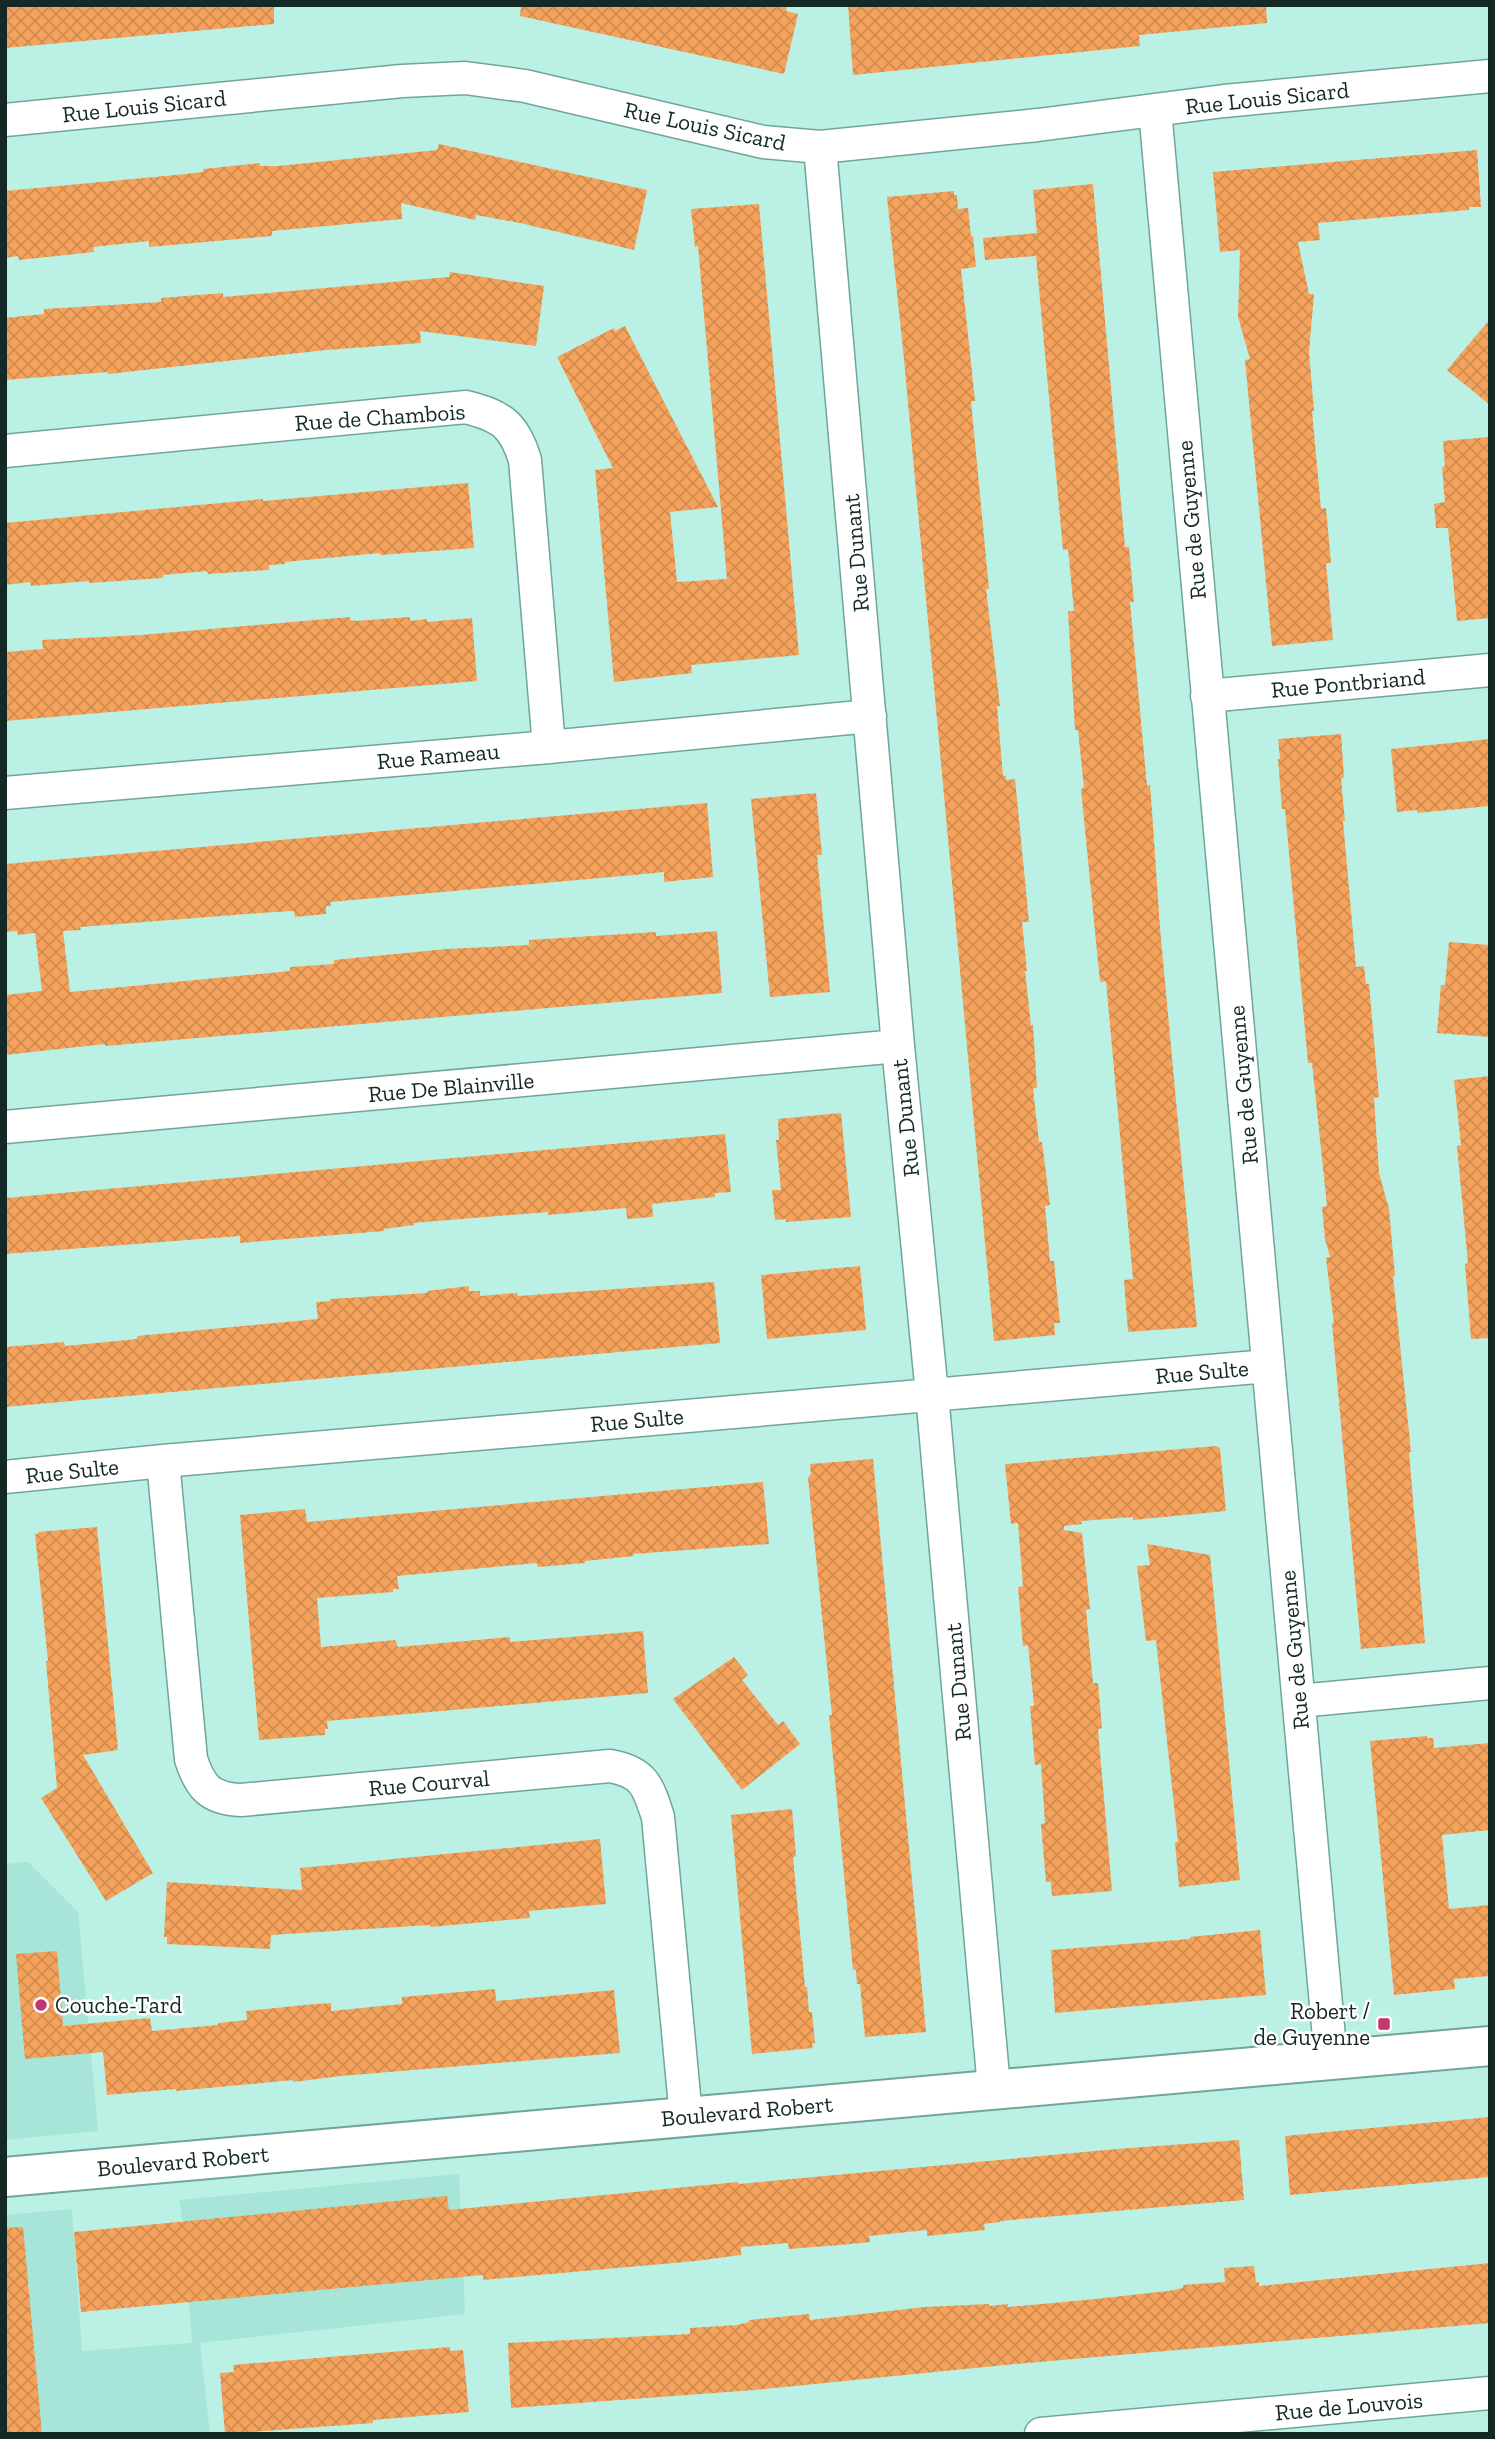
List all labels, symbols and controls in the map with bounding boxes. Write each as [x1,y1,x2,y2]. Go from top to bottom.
street label: Rue Louis Sicard [1184,75,1351,121]
street label: Rue Louis Sicard [61,83,228,129]
street label: Rue Louis Sicard [621,95,789,157]
street label: Rue de Chambois [294,397,466,437]
street label: Rue de Guyenne [1170,439,1212,601]
street label: Rue Dunant [837,492,875,613]
street label: Rue Pontbriand [1270,662,1427,704]
street label: Rue Rameau [375,737,501,775]
street label: Rue de Guyenne [1222,1004,1264,1166]
street label: Rue Dunant [885,1057,925,1178]
street label: Rue De Blainville [367,1066,535,1108]
street label: Rue Sulte [1154,1354,1250,1390]
street label: Rue Sulte [589,1402,685,1438]
street label: Rue Sulte [24,1452,120,1490]
street label: Rue de Guyenne [1273,1569,1315,1731]
street label: Rue Dunant [939,1621,977,1742]
street label: Rue Courval [367,1764,491,1802]
place label: Couche-Tard [55,1991,183,2019]
marker: Couche-Tard [33,1997,49,2013]
place label: Robert / de Guyenne [1253,1997,1370,2051]
marker: Robert / de Guyenne [1376,2016,1392,2032]
street label: Boulevard Robert [660,2089,835,2132]
street label: Boulevard Robert [96,2139,271,2182]
street label: Rue de Louvois [1274,2386,1424,2426]

